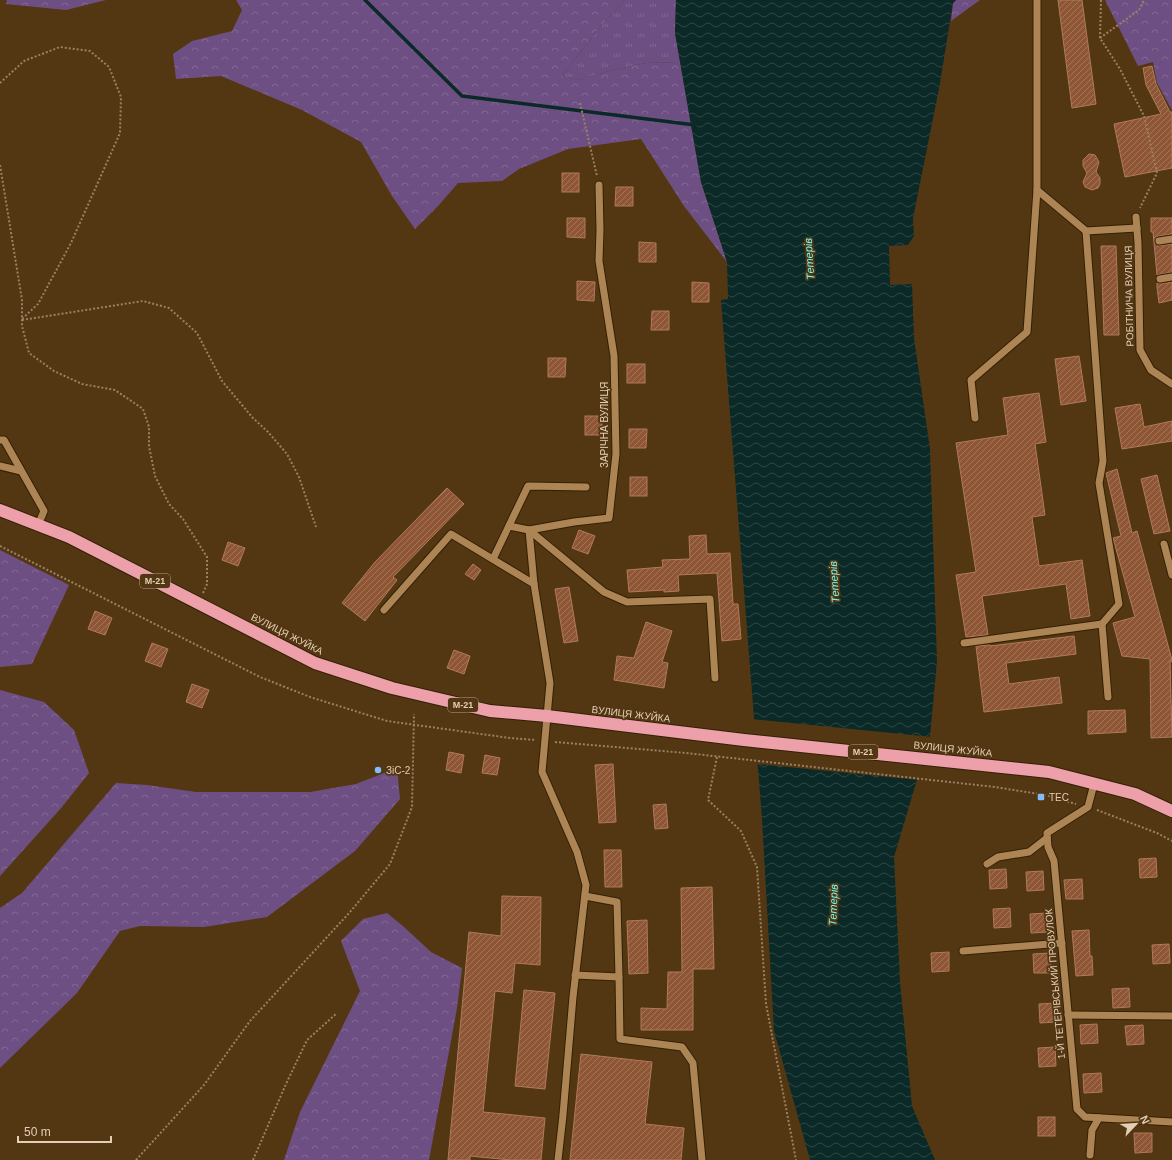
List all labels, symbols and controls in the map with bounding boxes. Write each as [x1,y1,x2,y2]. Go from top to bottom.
water label: Тетерів [802,237,816,280]
street label: РОБІТНИЧА ВУЛИЦЯ [1123,245,1135,347]
street label: ЗАРІЧНА ВУЛИЦЯ [599,382,610,468]
water label: Тетерів [827,560,841,603]
road number: М-21 [140,574,170,588]
street label: ВУЛИЦЯ ЖУЙКА [249,610,325,657]
road number: М-21 [448,698,478,712]
street label: ВУЛИЦЯ ЖУЙКА [591,703,671,724]
street label: ВУЛИЦЯ ЖУЙКА [913,738,993,759]
road number: М-21 [848,745,878,759]
marker: ЗіС-2 [373,765,383,775]
place label: ЗіС-2 [386,765,411,776]
marker: ТЕС [1036,792,1046,802]
place label: ТЕС [1049,792,1069,803]
water label: Тетерів [826,884,840,926]
street label: 1-Й ТЕТЕРІВСЬКИЙ ПРОВУЛОК [1042,908,1067,1060]
north arrow [1116,1104,1156,1144]
text: N [1138,1114,1152,1126]
scale bar [18,1118,111,1144]
text: 50 m [24,1125,51,1139]

